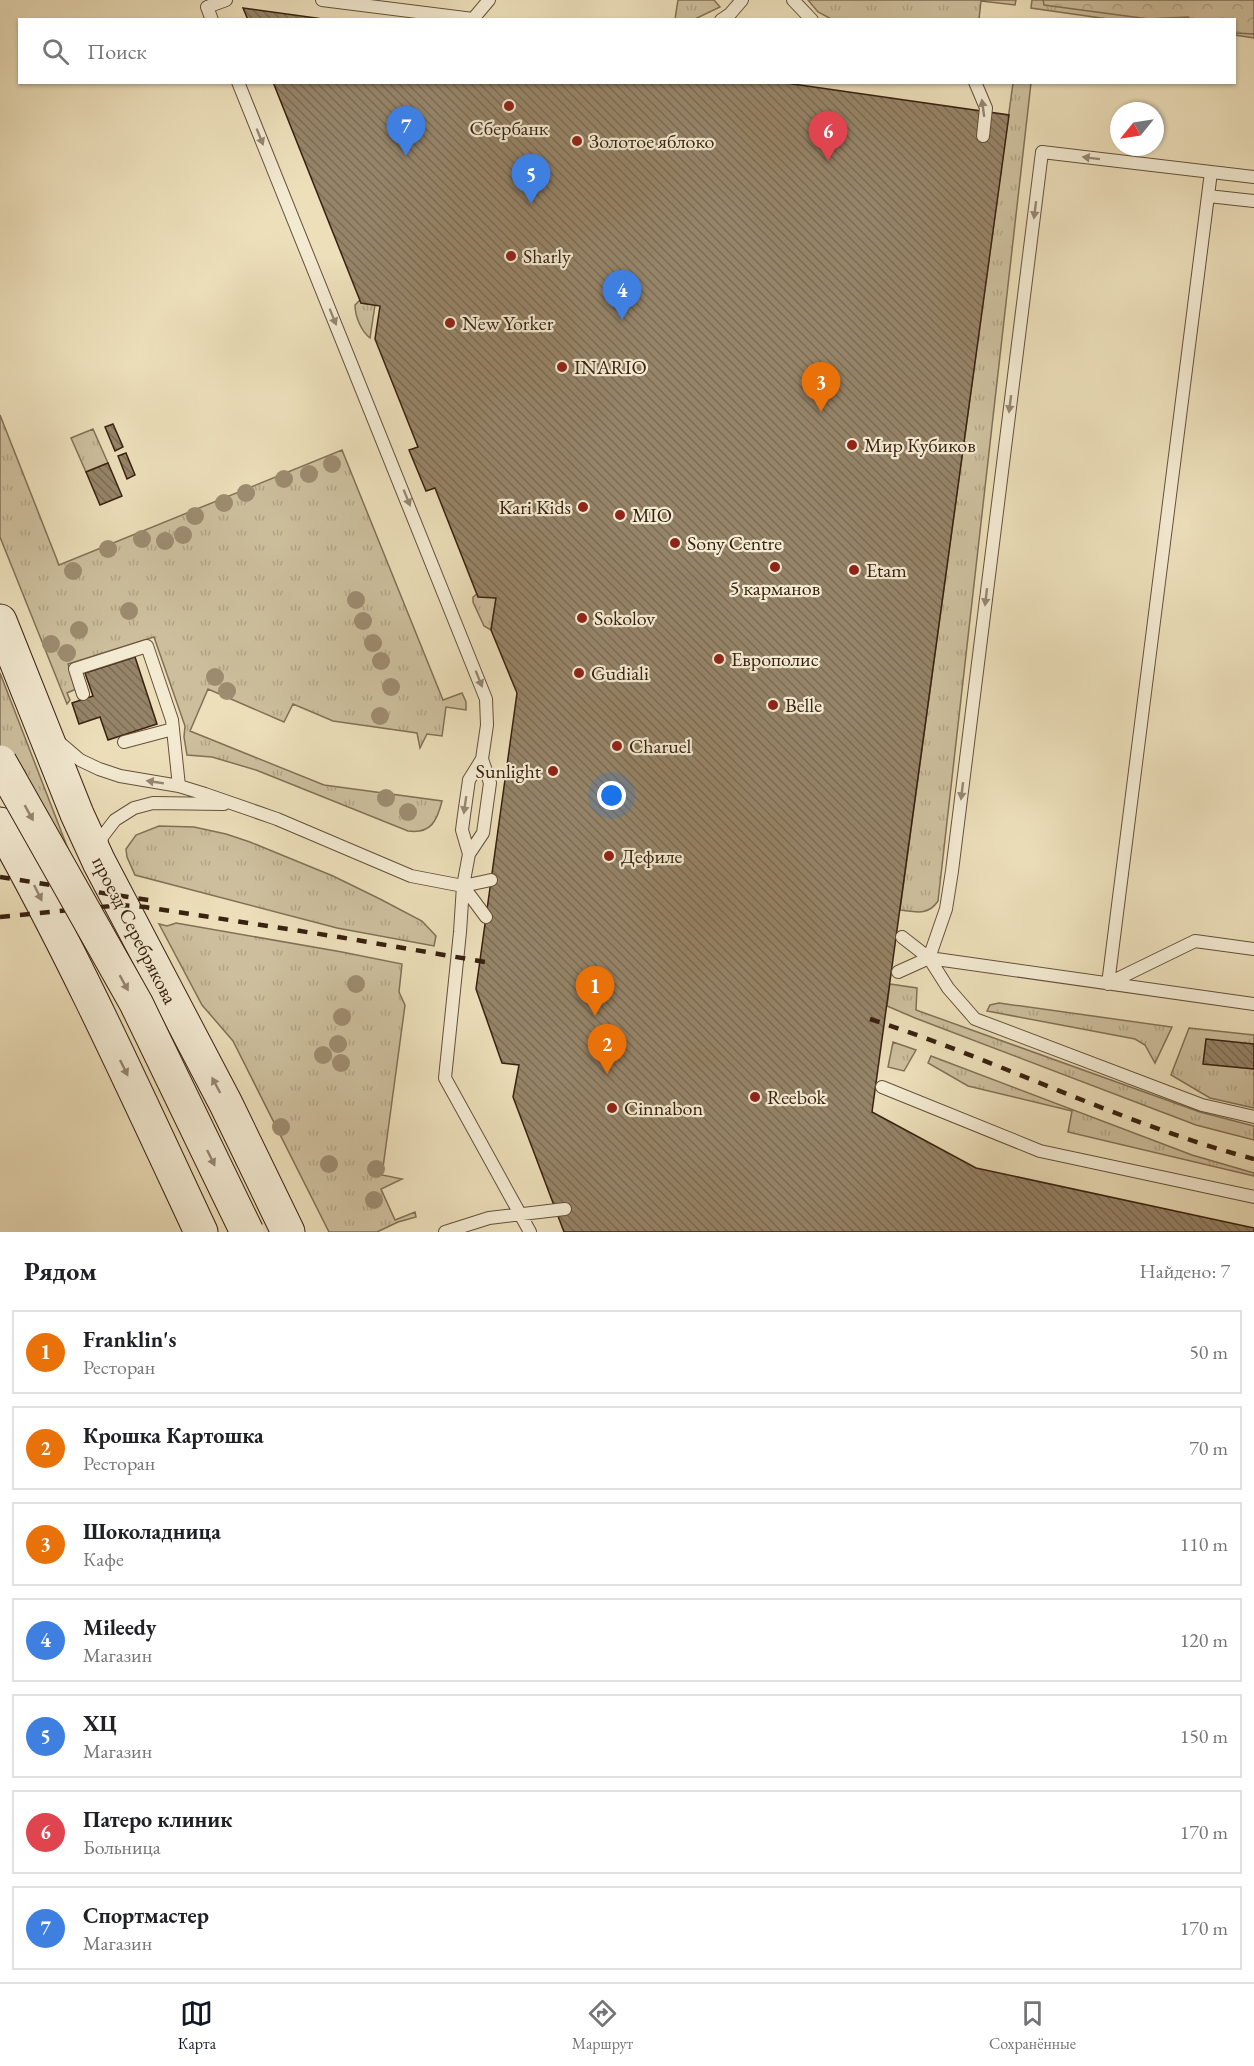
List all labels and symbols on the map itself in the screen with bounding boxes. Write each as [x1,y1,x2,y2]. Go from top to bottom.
one-way arrow [979,98,988,117]
marker: Сбербанк [502,99,516,113]
north arrow [1110,102,1164,156]
pin: 7 [386,106,426,156]
pin: 6 [808,112,848,161]
place label: Сбербанк [470,115,549,141]
one-way arrow [255,128,265,146]
place label: Золотое яблоко [589,128,715,154]
marker: Золотое яблоко [570,134,584,148]
one-way arrow [1081,153,1100,163]
pin: 5 [512,154,550,204]
one-way arrow [1030,201,1039,220]
place label: Sharly [523,243,571,269]
marker: Sharly [504,249,518,263]
pin: 4 [602,270,642,320]
one-way arrow [328,309,338,327]
place label: New Yorker [462,310,554,336]
marker: New Yorker [443,316,457,330]
place label: INARIO [574,354,647,380]
marker: INARIO [555,360,569,374]
pin: 3 [802,362,840,412]
one-way arrow [1006,394,1015,413]
place label: Мир Кубиков [864,432,976,458]
marker: Мир Кубиков [845,438,859,452]
one-way arrow [403,489,412,507]
place label: Kari Kids [499,494,571,520]
marker: Kari Kids [576,500,590,514]
place label: MIO [632,502,672,528]
marker: MIO [613,508,627,522]
place label: Sony Centre [687,530,782,556]
marker: Sony Centre [668,536,682,550]
place label: Etam [866,557,907,583]
marker: 5 карманов [768,560,782,574]
marker: Etam [847,563,861,577]
place label: 5 карманов [730,575,820,601]
one-way arrow [981,588,991,607]
place label: Sokolov [594,605,655,631]
marker: Sokolov [575,611,589,625]
place label: Европолис [731,646,819,672]
marker: Европолис [712,652,726,666]
place label: Gudiali [591,660,649,686]
marker: Gudiali [572,666,586,680]
one-way arrow [474,671,484,689]
place label: Belle [785,692,822,718]
marker: Belle [766,698,780,712]
place label: Charuel [629,733,691,759]
marker: Charuel [610,739,624,753]
place label: Sunlight [476,758,542,784]
marker: Sunlight [546,764,560,778]
one-way arrow [145,777,164,786]
your location [597,781,626,810]
one-way arrow [957,781,967,800]
one-way arrow [461,796,470,815]
one-way arrow [24,805,34,822]
place label: Дефиле [621,843,683,869]
marker: Дефиле [602,849,616,863]
street label: проезд Серебрякова [86,852,184,1008]
one-way arrow [33,885,42,902]
pin: 1 [576,966,614,1016]
one-way arrow [119,975,129,992]
pin: 2 [588,1024,626,1074]
one-way arrow [120,1060,129,1077]
one-way arrow [211,1076,221,1093]
place label: Reebok [767,1084,827,1110]
marker: Reebok [748,1090,762,1104]
place label: Cinnabon [624,1095,703,1121]
marker: Cinnabon [605,1101,619,1115]
one-way arrow [207,1149,216,1166]

